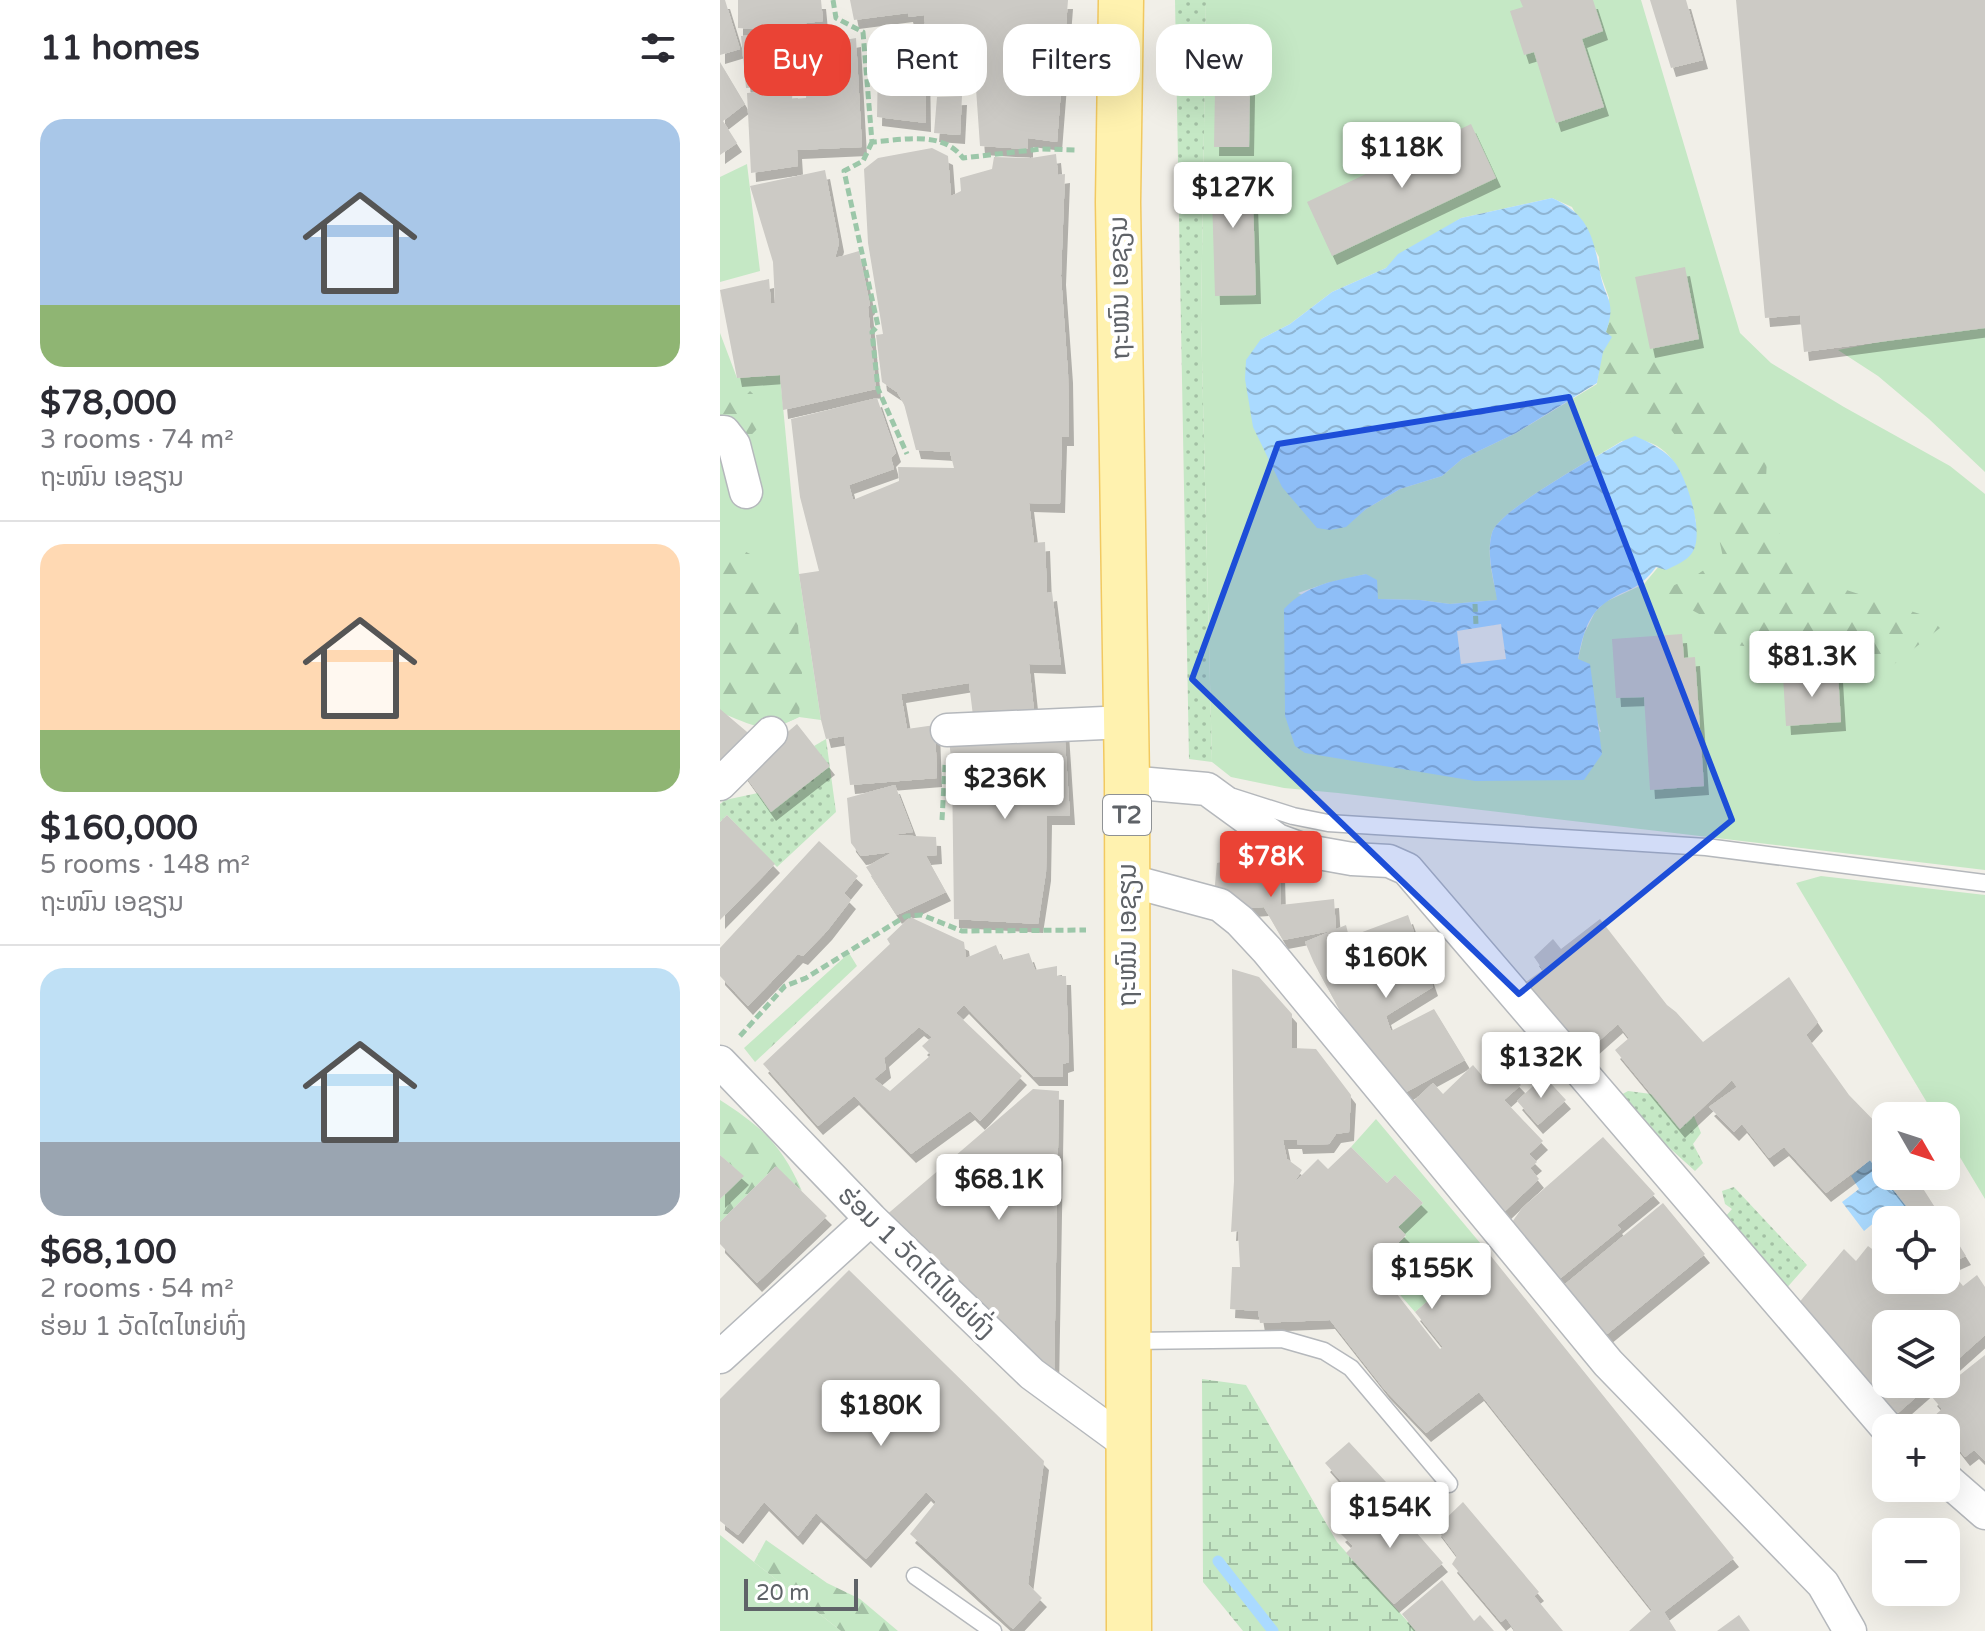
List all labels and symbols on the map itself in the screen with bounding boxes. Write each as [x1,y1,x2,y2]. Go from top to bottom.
pin: $118K [1346,122,1458,190]
pin: $127K [1177,162,1289,230]
street label: ຖະໜົນ ເອຊຽນ [1103,216,1136,360]
pin: $81.3K [1747,631,1877,699]
pin: $236K [949,753,1061,821]
road number: T2 [1103,795,1151,835]
pin: $78K [1224,831,1318,899]
street label: ຖະໜົນ ເອຊຽນ [1112,863,1143,1007]
pin: $160K [1330,932,1442,1000]
pin: $132K [1485,1032,1597,1100]
north arrow [1872,1102,1960,1190]
pin: $68.1K [934,1154,1064,1222]
street label: ຮ່ອມ 1 ວັດໄຕໄຫຍ່ທົ່ງ [832,1177,1004,1345]
pin: $155K [1376,1243,1488,1311]
pin: $180K [825,1380,937,1448]
pin: $154K [1334,1482,1446,1550]
scale bar [744,1575,858,1611]

